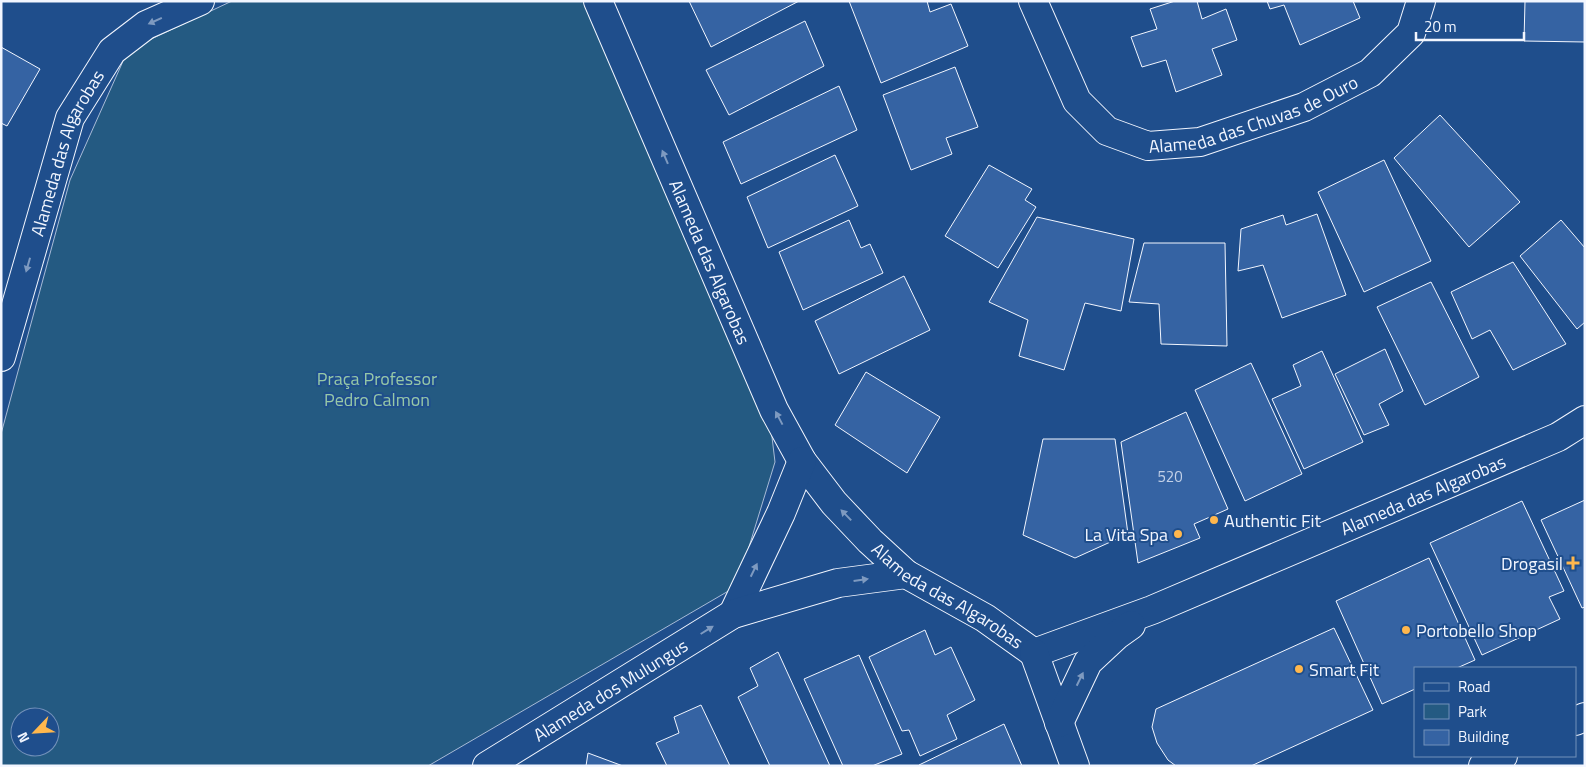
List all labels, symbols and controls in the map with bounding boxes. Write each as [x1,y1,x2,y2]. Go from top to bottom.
scale bar [1416,10,1524,42]
text: 20 m [1424,15,1457,38]
one-way arrow [148,17,162,25]
street label: Alameda das Algarobas [23,64,111,239]
street label: Alameda das Chuvas de Ouro [1148,68,1362,159]
one-way arrow [661,150,669,164]
street label: Alameda das Algarobas [663,175,758,349]
one-way arrow [23,258,31,273]
park label: Praça Professor Pedro Calmon [317,365,437,413]
one-way arrow [775,411,783,426]
street label: Alameda das Algarobas [1336,447,1510,542]
house number: 520 [1157,465,1183,488]
place label: Authentic Fit [1224,507,1321,534]
one-way arrow [840,510,852,522]
marker: Authentic Fit [1208,514,1220,526]
place label: La Vita Spa [1084,521,1168,548]
marker: La Vita Spa [1172,528,1184,540]
street label: Alameda das Algarobas [866,536,1029,655]
place label: Drogasil [1501,550,1563,577]
marker: Drogasil [1567,557,1579,569]
one-way arrow [750,563,758,578]
one-way arrow [853,576,869,584]
place label: Portobello Shop [1416,617,1537,644]
marker: Portobello Shop [1400,624,1412,636]
one-way arrow [701,626,714,635]
street label: Alameda dos Mulungus [528,632,693,748]
place label: Smart Fit [1309,656,1380,683]
marker: Smart Fit [1293,663,1305,675]
legend [1414,667,1576,757]
one-way arrow [1076,672,1084,686]
text: Road [1458,675,1490,698]
text: Park [1458,700,1487,723]
north arrow [10,707,60,757]
text: Building [1458,725,1509,748]
text: N [11,729,34,747]

